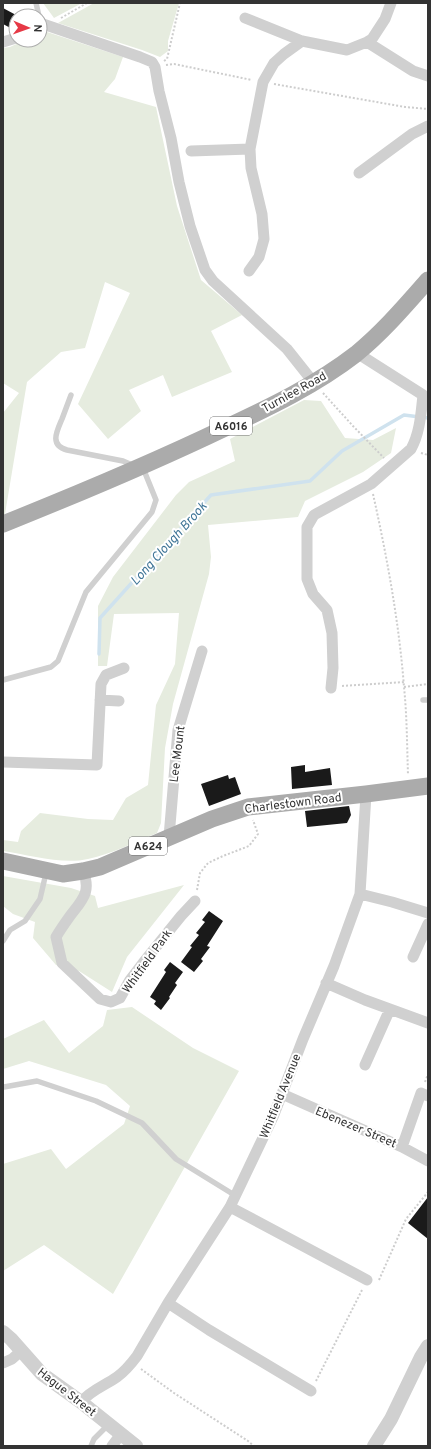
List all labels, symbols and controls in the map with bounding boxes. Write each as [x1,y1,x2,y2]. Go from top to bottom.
north arrow [8,8,48,48]
text: N [30,24,44,33]
street label: Turnlee Road [259,369,330,417]
road number: A6016 [210,417,252,435]
water label: Long Clough Brook [128,499,211,589]
street label: Lee Mount [167,725,189,783]
street label: Charlestown Road [244,790,343,818]
road number: A624 [129,837,167,855]
street label: Whitfield Park [119,926,176,997]
street label: Whitfield Avenue [257,1052,305,1141]
street label: Ebenezer Street [312,1104,399,1152]
street label: Hague Street [34,1365,99,1421]

